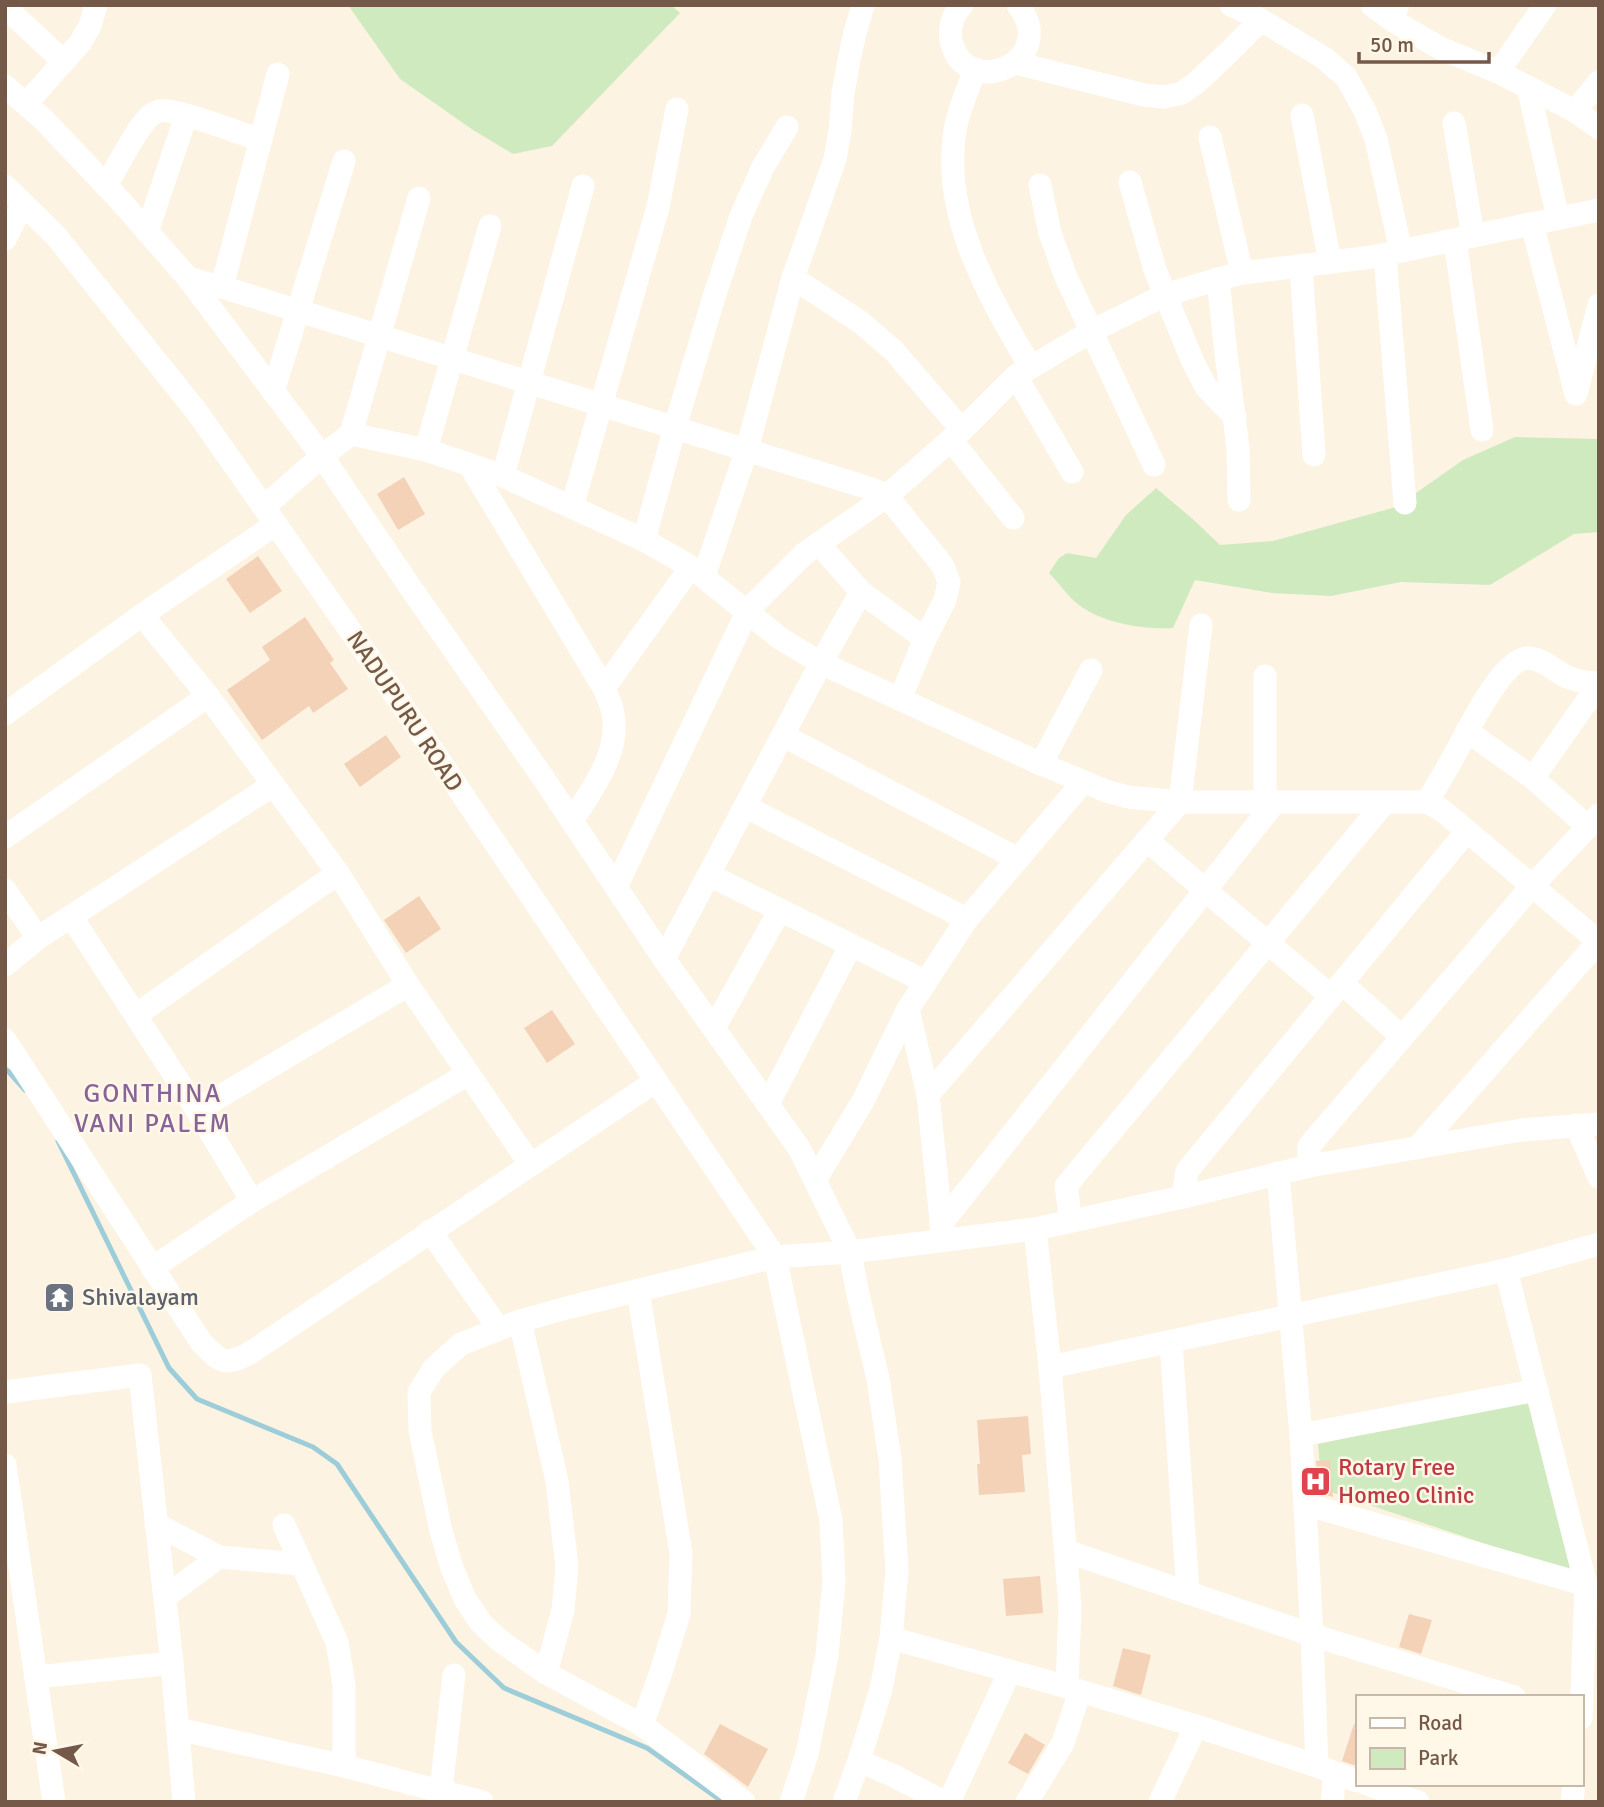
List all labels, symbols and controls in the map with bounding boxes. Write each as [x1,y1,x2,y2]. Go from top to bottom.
scale bar [1359,21,1488,65]
text: 50 m [1370,32,1414,58]
street label: NADUPURU ROAD [340,625,470,797]
district label: GONTHINA VANI PALEM [74,1078,232,1140]
temple icon: Shivalayam [42,1280,76,1314]
place label: Shivalayam [82,1282,199,1312]
place label: Rotary Free Homeo Clinic [1338,1452,1474,1510]
hospital icon: Rotary Free Homeo Clinic [1298,1464,1332,1498]
legend [1356,1695,1583,1786]
text: Road [1418,1710,1463,1736]
north arrow [21,1716,91,1786]
text: N [27,1740,53,1757]
text: Park [1418,1745,1459,1771]

